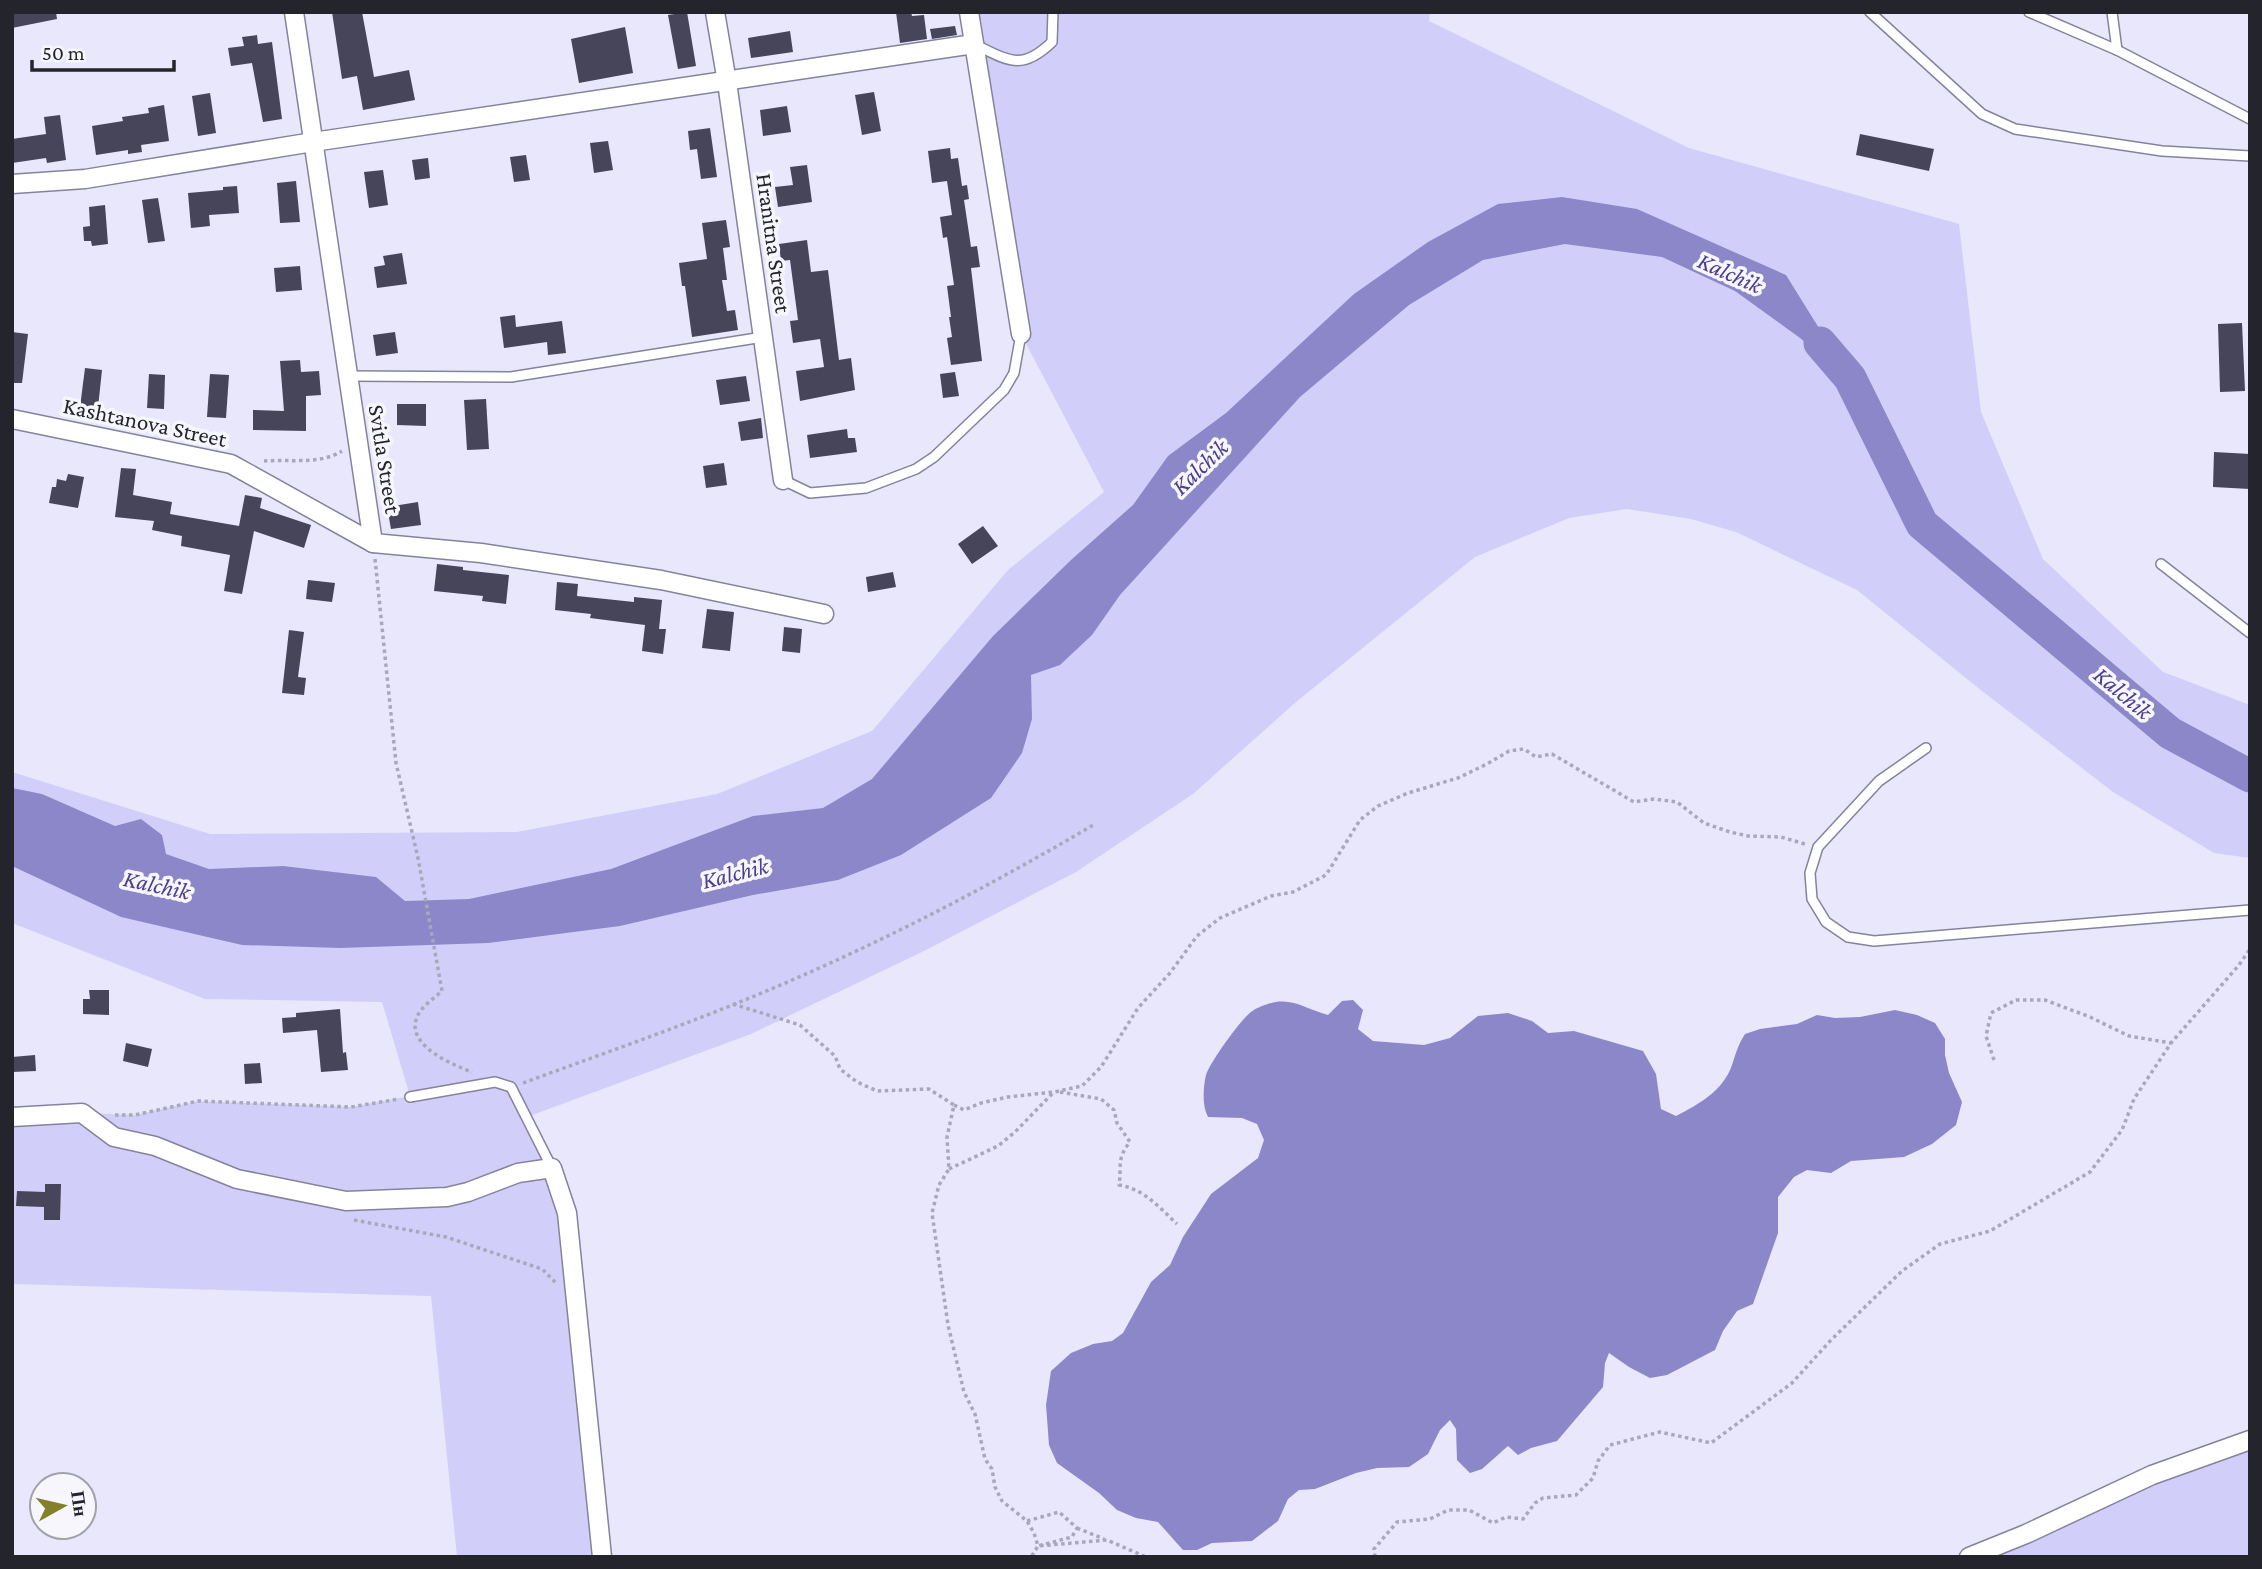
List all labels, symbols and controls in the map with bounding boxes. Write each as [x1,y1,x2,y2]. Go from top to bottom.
scale bar [32,28,173,72]
text: 50 m [42,41,85,65]
street label: Hranitna Street [751,172,797,315]
water label: Kalchik [1694,246,1768,299]
street label: Kashtanova Street [61,392,229,452]
street label: Svitla Street [364,403,406,516]
water label: Kalchik [1166,432,1234,500]
water label: Kalchik [2089,661,2159,726]
water label: Kalchik [699,851,772,894]
water label: Kalchik [121,864,194,905]
north arrow [28,1471,98,1541]
text: Пн [67,1490,92,1518]

